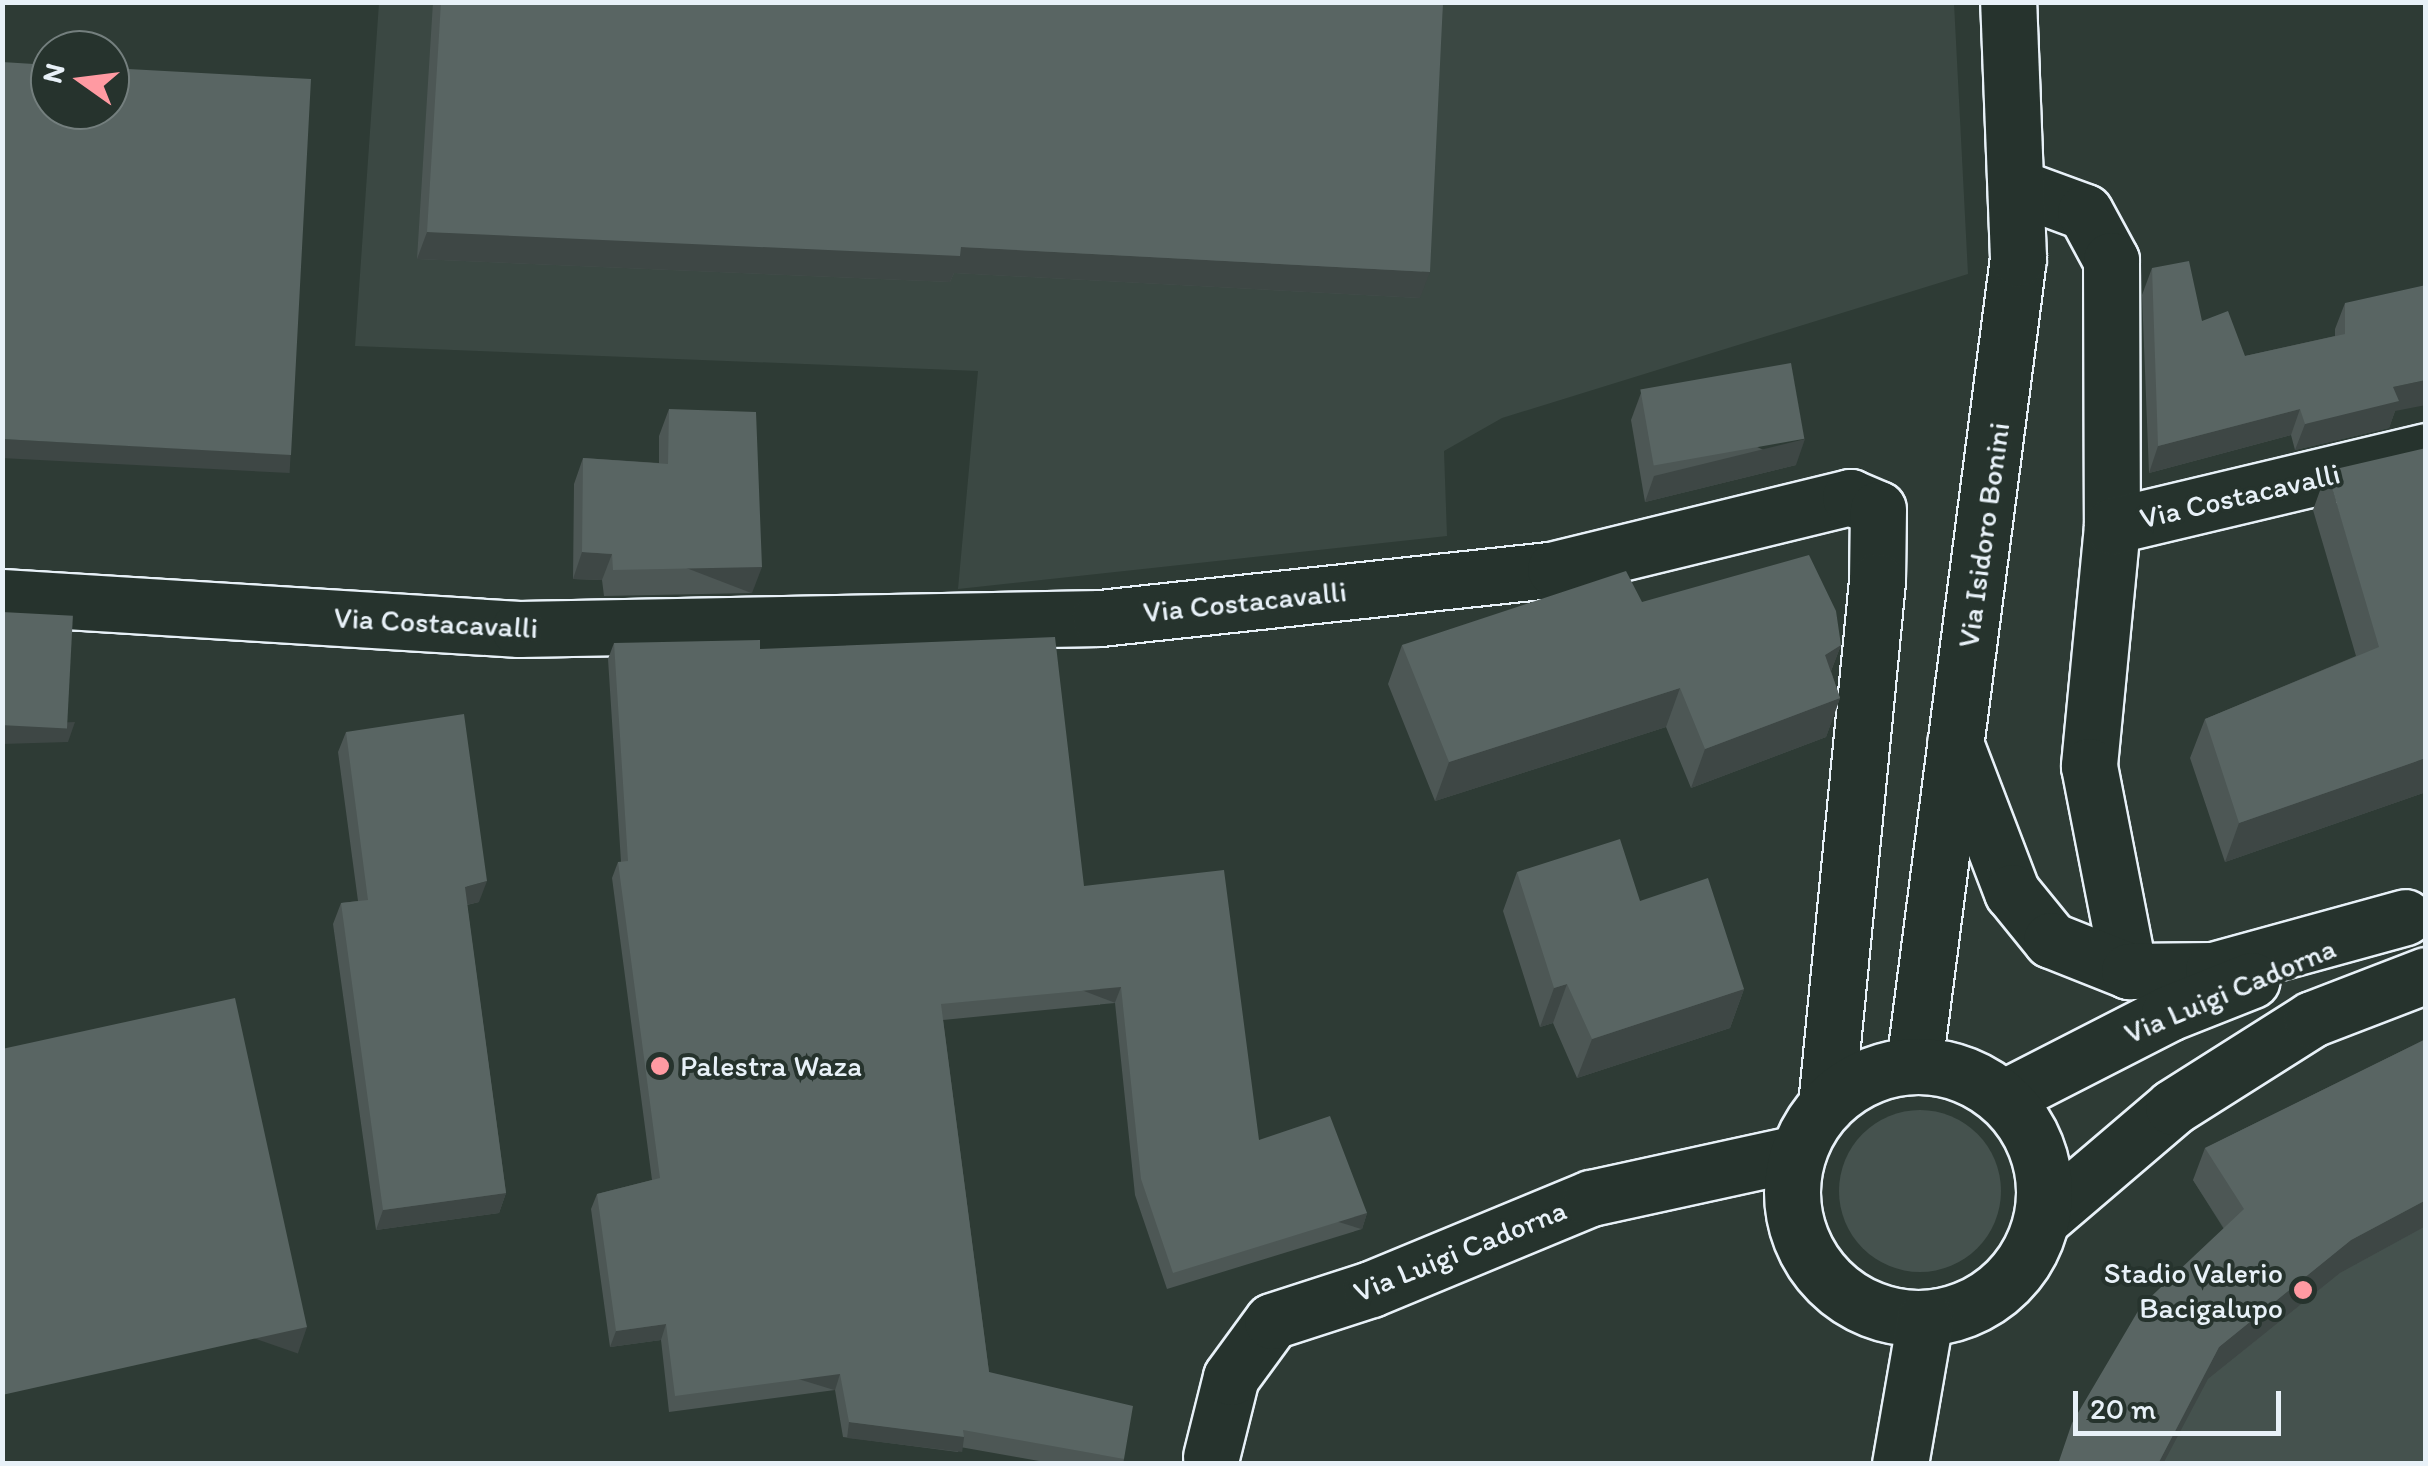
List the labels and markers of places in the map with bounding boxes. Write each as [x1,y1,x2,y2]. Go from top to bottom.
place label: Palestra Waza [680,1048,862,1084]
marker: Palestra Waza [649,1055,671,1077]
place label: Stadio Valerio Bacigalupo [2104,1255,2283,1326]
marker: Stadio Valerio Bacigalupo [2292,1279,2314,1301]

